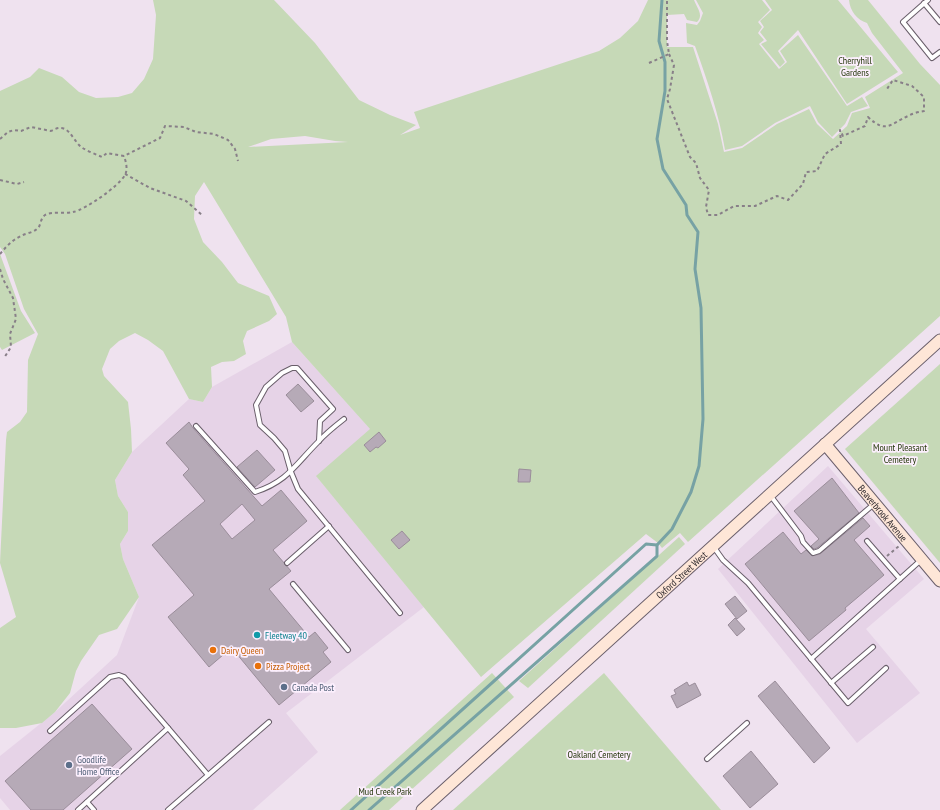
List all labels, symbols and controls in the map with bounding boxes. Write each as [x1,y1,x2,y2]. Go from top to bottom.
park label: Cherryhill Gardens [838,54,872,79]
park label: Mount Pleasant Cemetery [873,441,927,466]
street label: Beaverbrook Avenue [855,482,910,544]
street label: Oxford Street West [653,548,710,602]
place label: Fleetway 40 [265,629,307,642]
marker: Fleetway 40 [252,630,262,640]
place label: Dairy Queen [221,644,263,657]
marker: Dairy Queen [208,645,218,655]
place label: Pizza Project [266,660,310,673]
marker: Pizza Project [253,661,263,671]
place label: Canada Post [292,681,334,694]
marker: Canada Post [279,682,289,692]
park label: Oakland Cemetery [568,748,631,761]
place label: Goodlife Home Office [77,753,119,778]
marker: Goodlife Home Office [64,760,74,770]
park label: Mud Creek Park [358,785,412,798]

